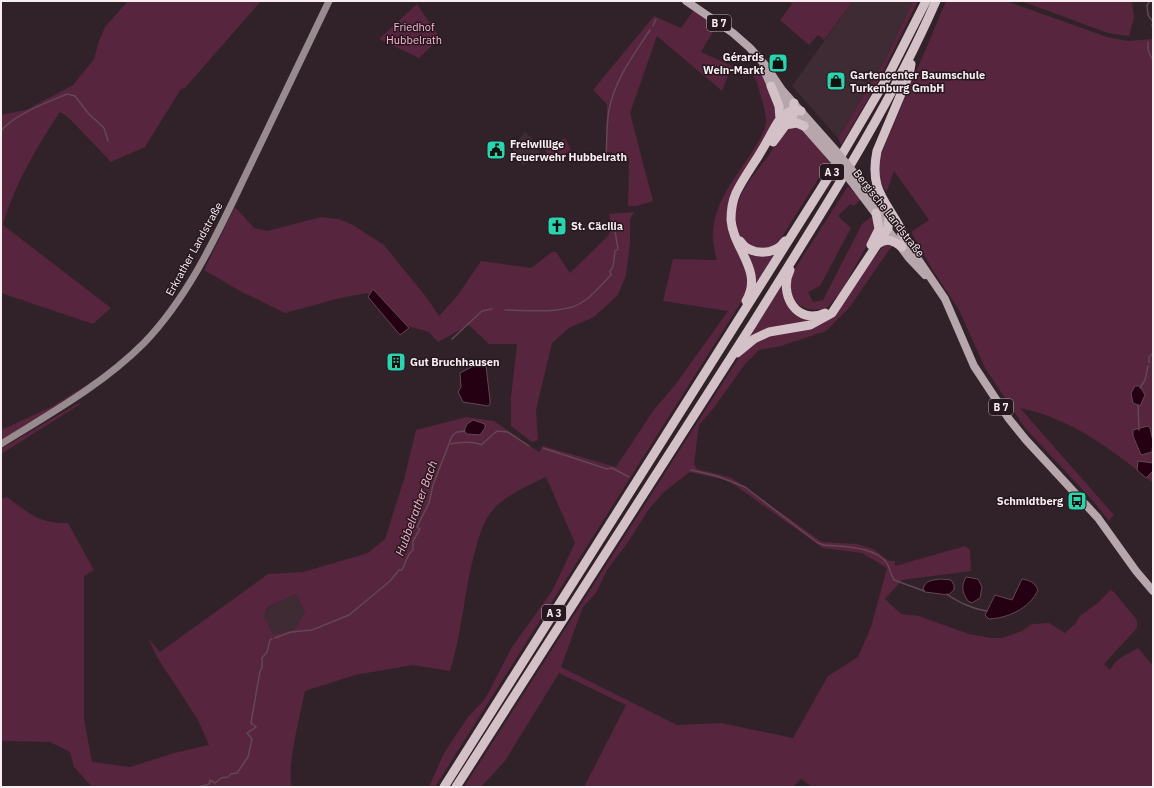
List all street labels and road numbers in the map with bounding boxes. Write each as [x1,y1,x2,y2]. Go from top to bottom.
road number: B 7 [707,15,731,31]
road number: A 3 [820,164,844,180]
street label: Bergische Landstraße [850,166,928,260]
street label: Erkrather Landstraße [162,200,226,298]
road number: B 7 [989,399,1013,415]
road number: A 3 [542,605,566,621]

